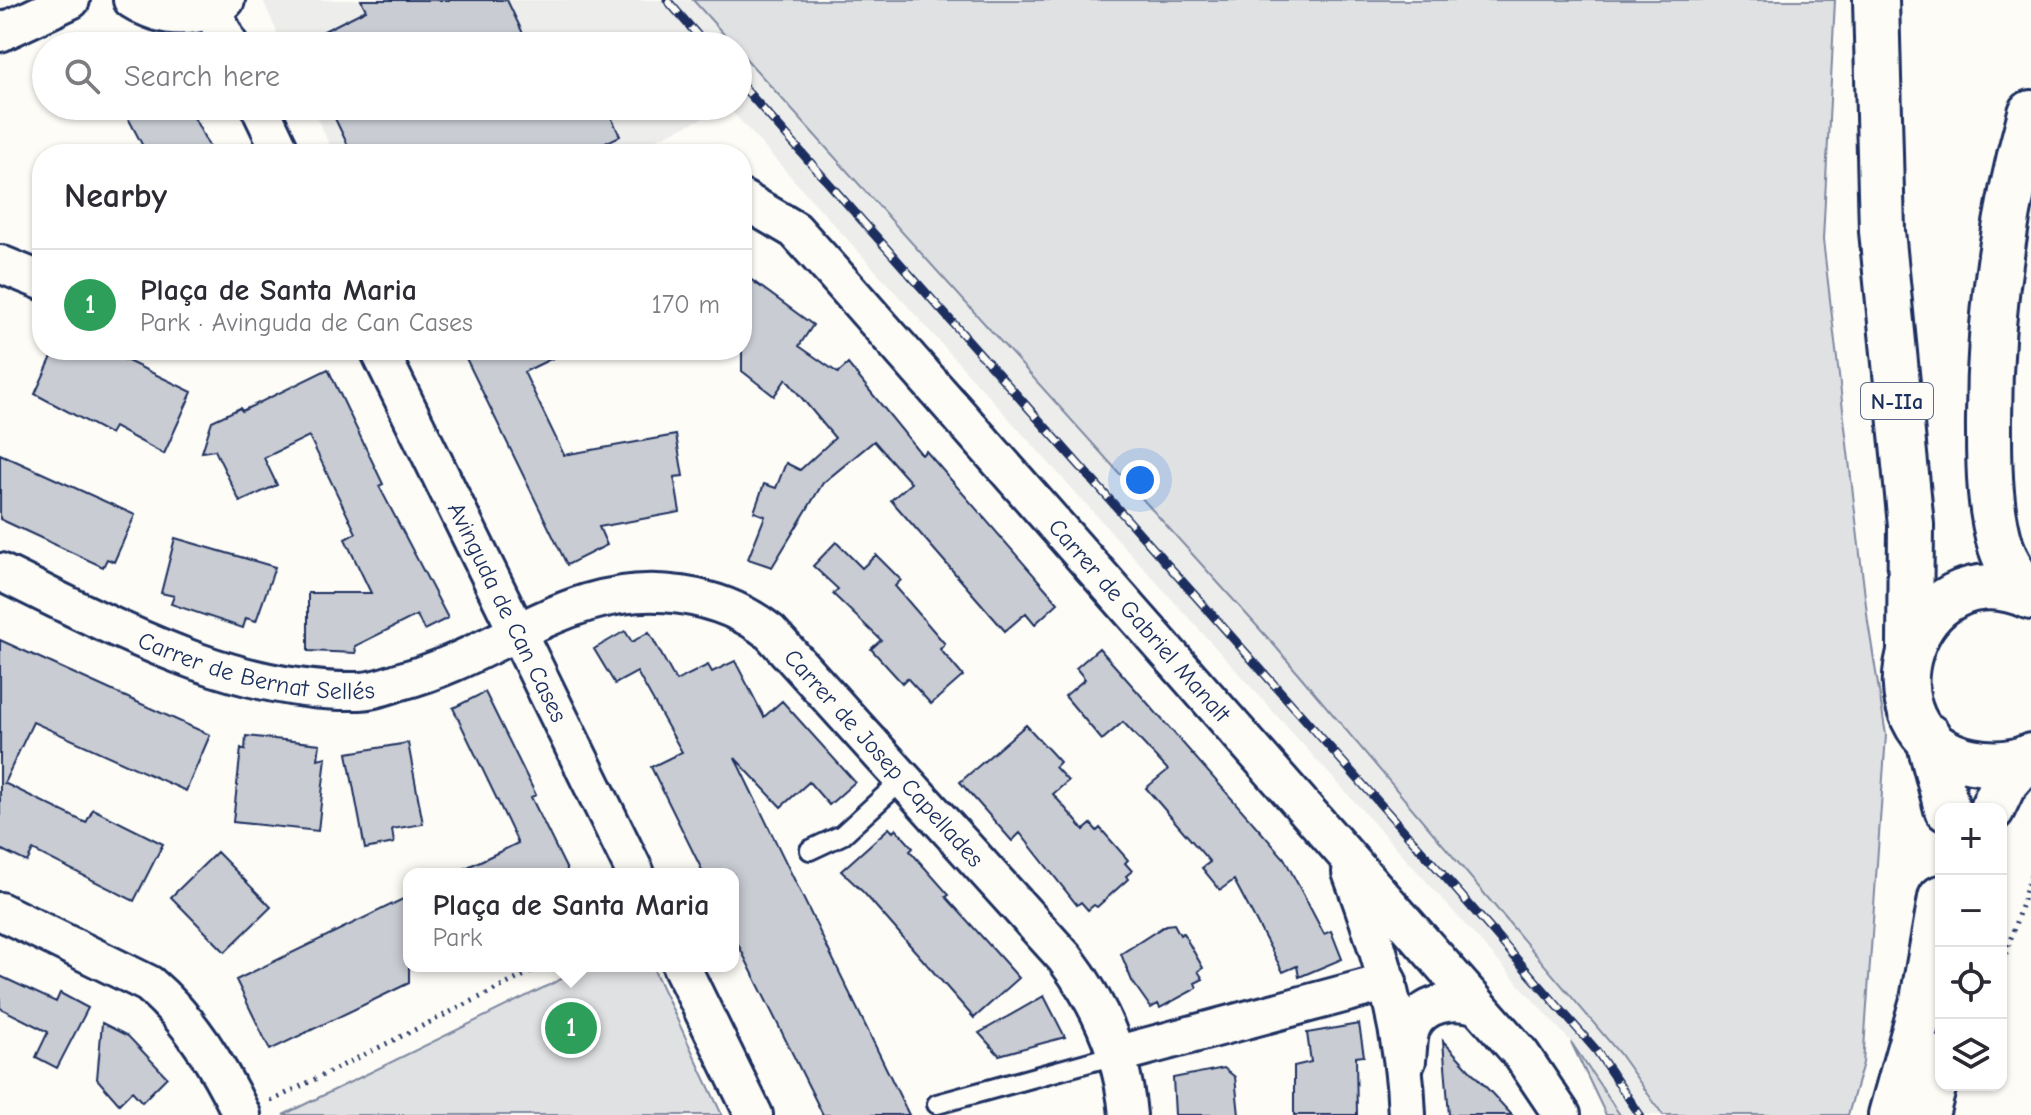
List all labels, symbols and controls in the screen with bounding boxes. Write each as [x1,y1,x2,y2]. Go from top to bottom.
search box [32,32,752,120]
icon: search [60,54,104,98]
text: Search here [124,59,280,94]
text: Nearby [64,176,167,216]
text: Plaça de Santa Maria [140,273,417,308]
text: 1 [85,290,95,320]
text: 170 m [651,290,720,320]
text: Park · Avinguda de Can Cases [140,308,473,338]
road number: N-IIa [1861,383,1933,419]
your location [1120,460,1160,500]
street label: Avinguda de Can Cases [442,498,573,727]
street label: Carrer de Gabriel Manalt [1043,513,1237,729]
street label: Carrer de Bernat Sellés [134,626,377,705]
street label: Carrer de Josep Capellades [778,643,990,873]
map controls [1935,803,2007,1091]
button: + [1935,803,2007,875]
popup [403,868,739,972]
button: − [1935,875,2007,947]
text: Plaça de Santa Maria [433,888,710,923]
text: Park [433,923,482,953]
button: locate [1935,947,2007,1019]
pin: 1 [545,998,597,1058]
button: layers [1935,1019,2007,1091]

